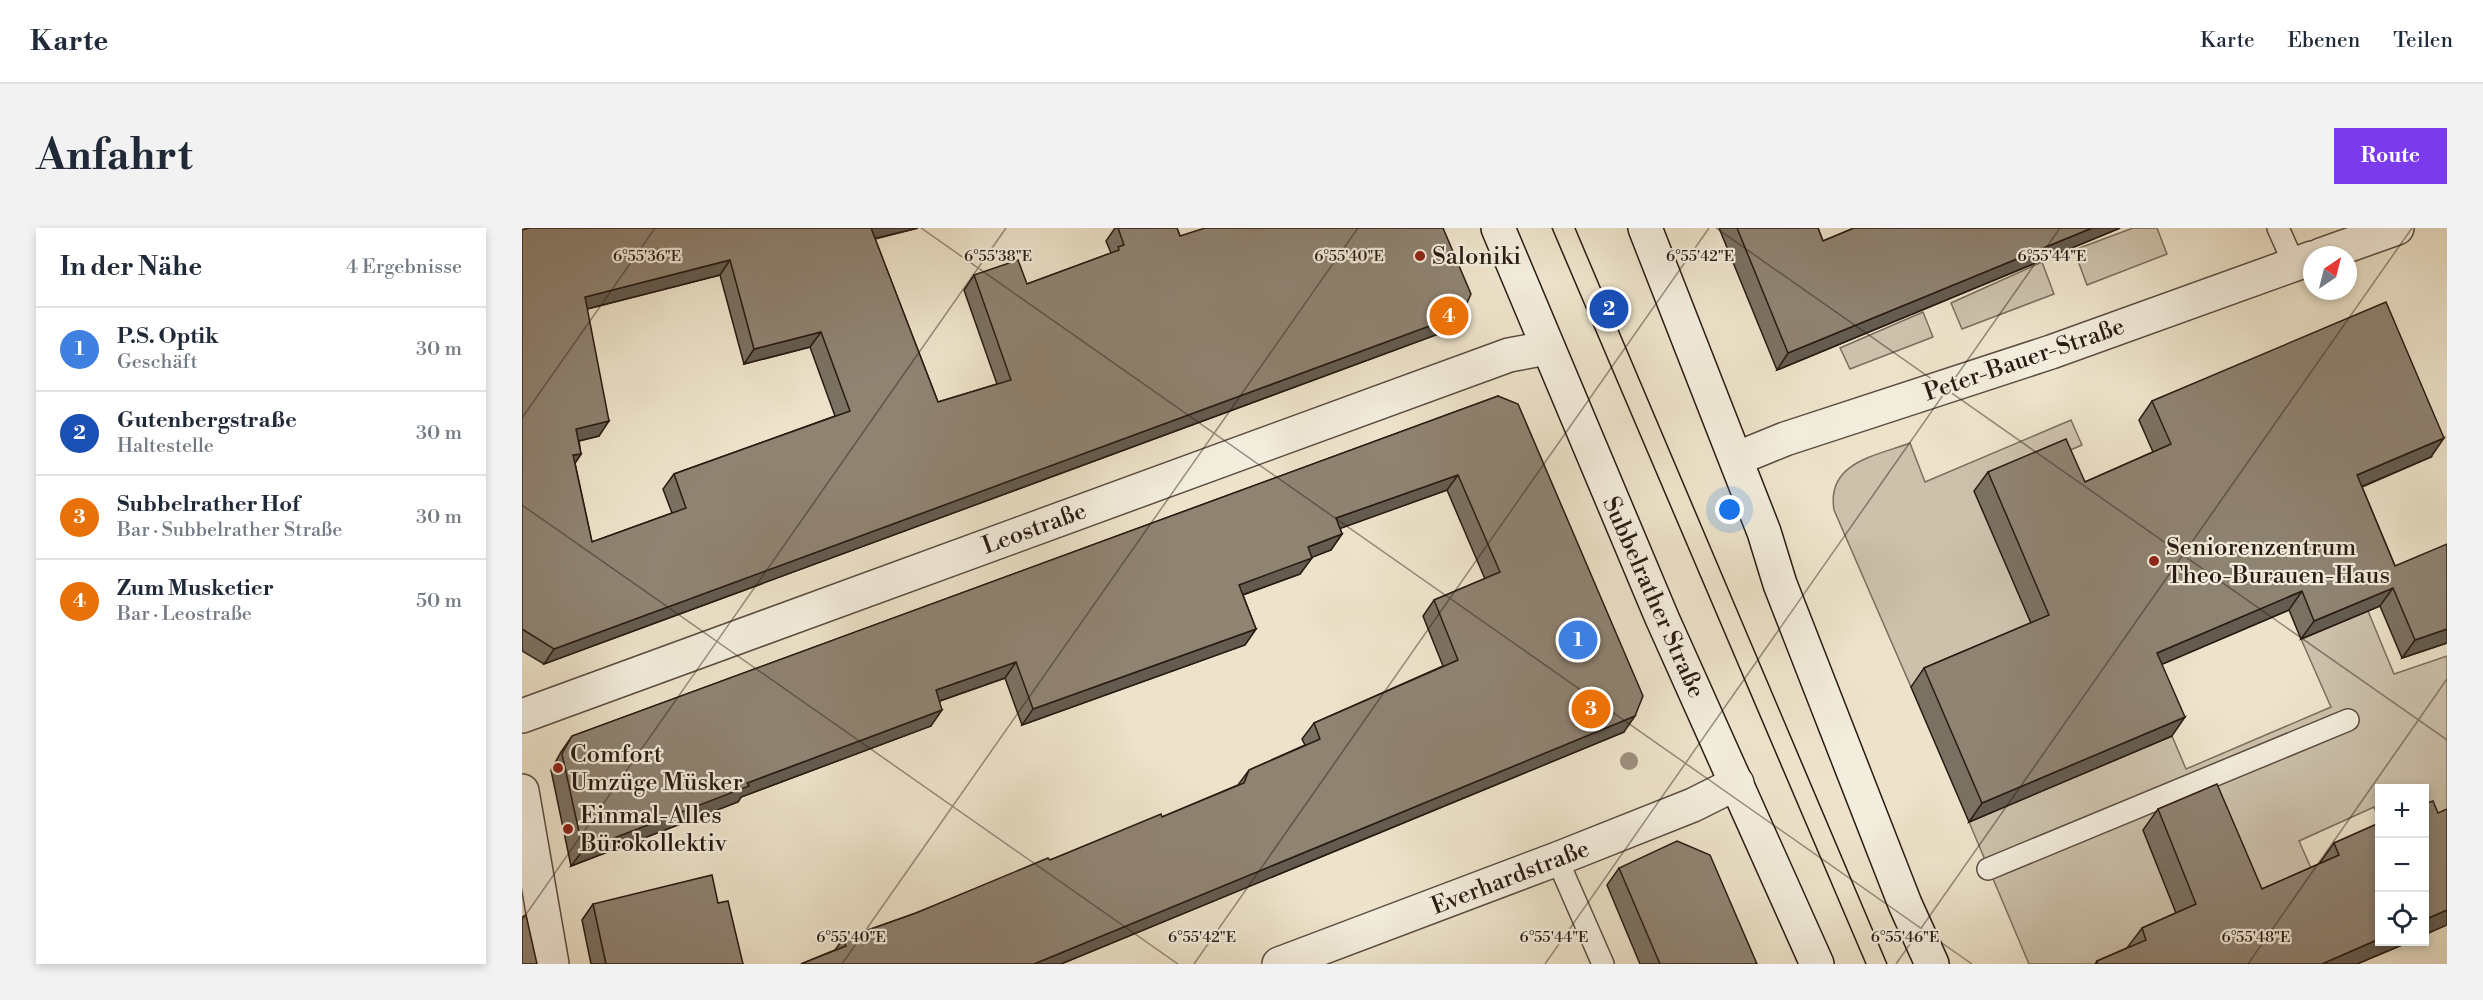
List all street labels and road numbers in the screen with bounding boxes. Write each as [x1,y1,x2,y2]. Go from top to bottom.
street label: Peter-Bauer-Straße [1920,312,2129,408]
street label: Subbelrather Straße [1595,492,1711,703]
street label: Leostraße [978,496,1091,562]
street label: Everhardstraße [1427,834,1594,922]

